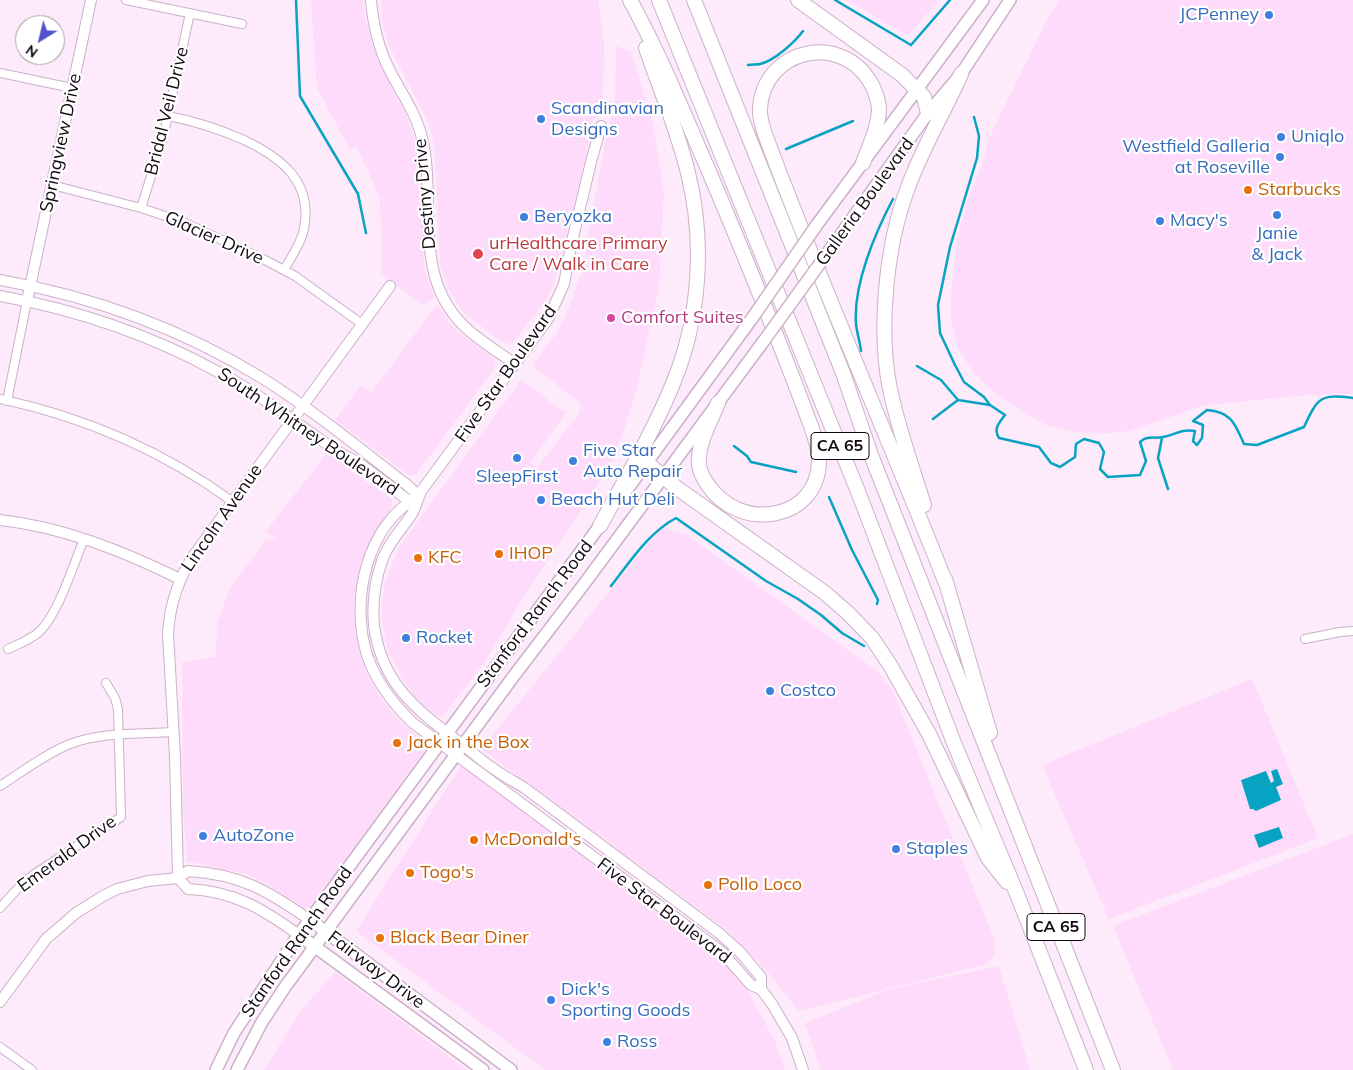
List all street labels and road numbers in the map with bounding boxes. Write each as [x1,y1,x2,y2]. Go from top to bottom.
street label: Bridal Veil Drive [141,45,193,177]
street label: Springview Drive [36,72,86,214]
street label: Galleria Boulevard [811,134,919,270]
street label: Destiny Drive [409,138,441,250]
street label: Glacier Drive [161,207,267,269]
street label: Five Star Boulevard [451,301,561,447]
street label: South Whitney Boulevard [214,363,402,501]
road number: CA 65 [811,432,869,460]
street label: Lincoln Avenue [177,460,267,576]
street label: Stanford Ranch Road [473,536,597,692]
street label: Emerald Drive [13,811,121,897]
street label: Five Star Boulevard [593,854,735,968]
street label: Stanford Ranch Road [237,863,357,1021]
road number: CA 65 [1027,914,1085,940]
street label: Fairway Drive [323,927,429,1013]

